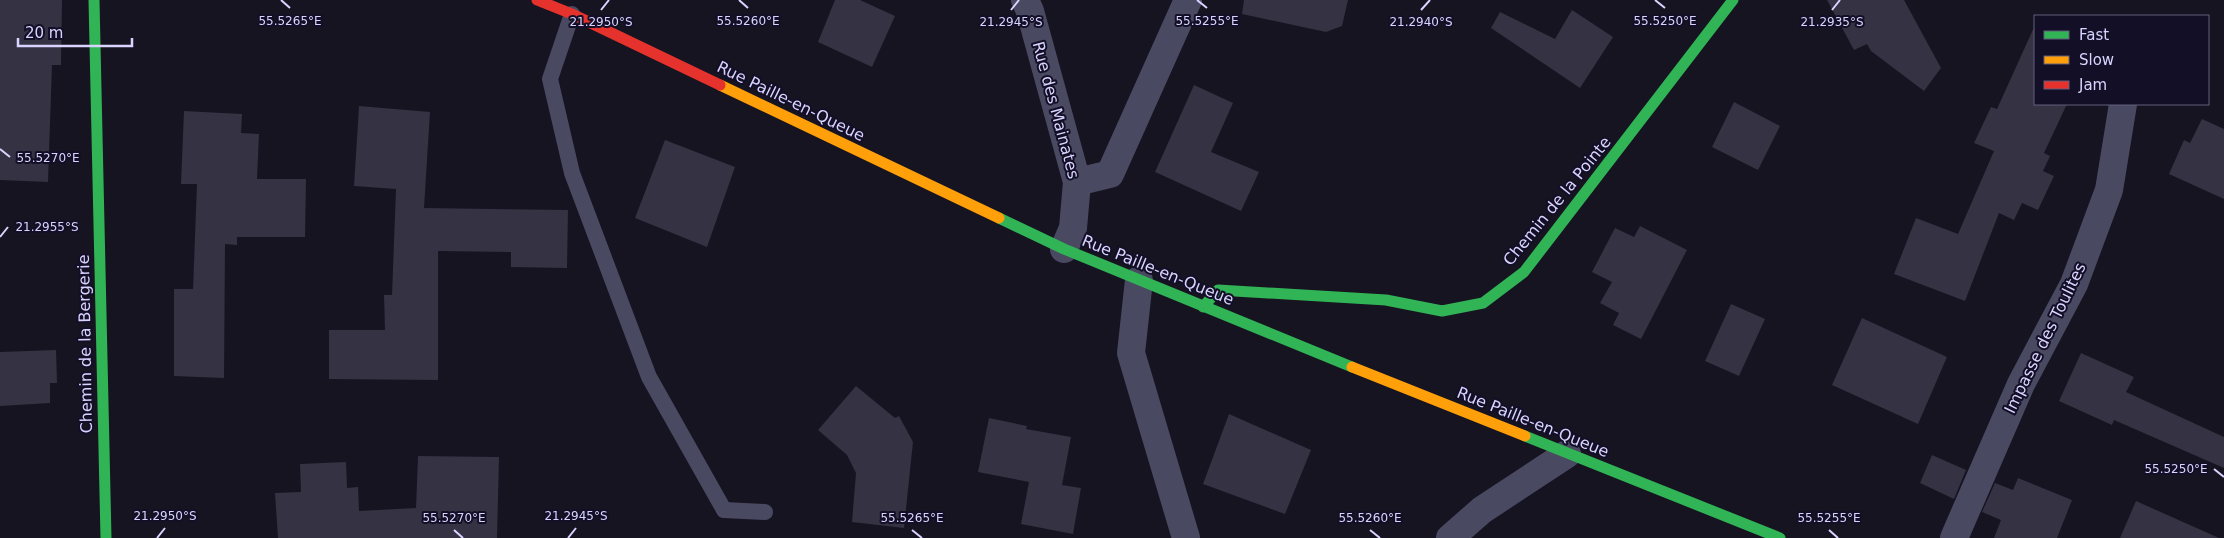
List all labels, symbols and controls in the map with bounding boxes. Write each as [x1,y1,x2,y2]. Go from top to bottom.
text: 55.5265°E [258,14,322,28]
text: 55.5260°E [716,14,780,28]
text: 55.5255°E [1175,14,1239,28]
text: 55.5250°E [1633,14,1697,28]
scale bar [18,15,131,47]
text: 21.2950°S [569,15,633,29]
text: 21.2945°S [979,15,1043,29]
text: 21.2940°S [1389,15,1453,29]
text: 21.2935°S [1800,15,1864,29]
legend [2034,15,2209,105]
text: 20 m [25,24,63,42]
text: Fast [2079,26,2109,44]
street label: Rue des Mainates [1029,39,1083,181]
text: Slow [2079,51,2114,69]
street label: Rue Paille-en-Queue [714,57,868,145]
text: Jam [2078,76,2107,94]
street label: Chemin de la Pointe [1499,133,1615,269]
text: 55.5270°E [16,151,80,165]
text: 21.2955°S [15,220,79,234]
street label: Rue Paille-en-Queue [1079,231,1237,309]
street label: Chemin de la Bergerie [74,254,96,434]
street label: Impasse des Toulites [2000,259,2090,417]
street label: Rue Paille-en-Queue [1454,383,1612,461]
text: 55.5250°E [2144,462,2208,476]
text: 21.2950°S [133,509,197,523]
text: 21.2945°S [544,509,608,523]
text: 55.5270°E [422,511,486,525]
text: 55.5265°E [880,511,944,525]
text: 55.5260°E [1338,511,1402,525]
text: 55.5255°E [1797,511,1861,525]

